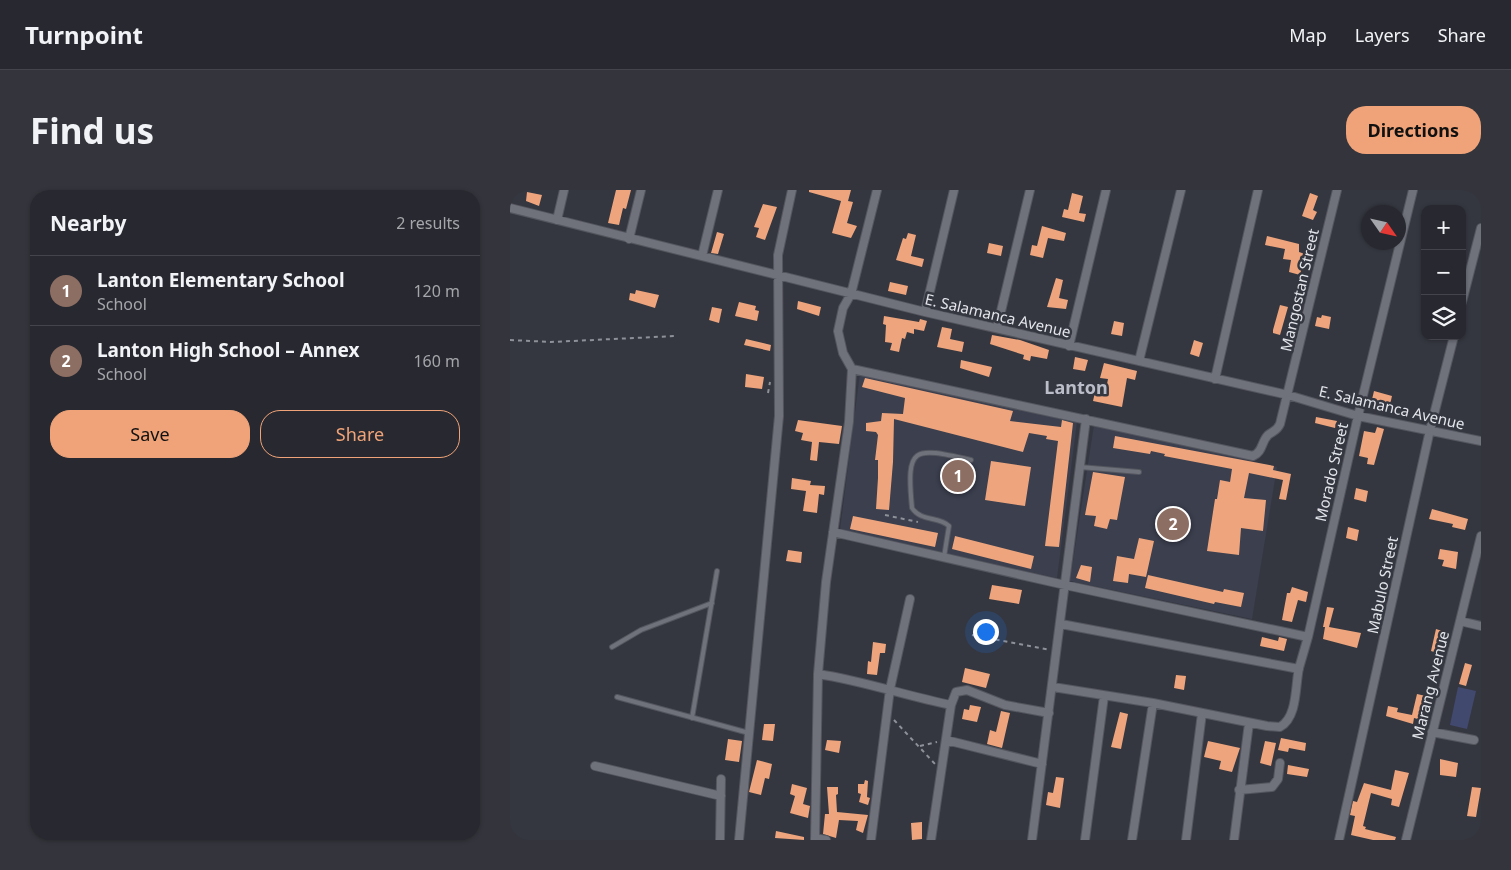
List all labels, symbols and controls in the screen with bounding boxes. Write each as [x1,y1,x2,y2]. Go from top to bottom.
text: Turnpoint [25,18,143,51]
text: Map [1289,23,1327,47]
text: Layers [1355,23,1410,47]
text: Share [1438,23,1486,47]
button: Directions [1346,106,1481,154]
text: Find us [30,107,154,154]
north arrow [1361,205,1406,250]
map controls [1421,205,1466,340]
button: + [1421,205,1466,250]
text: Nearby [50,209,126,237]
text: 2 results [396,212,460,234]
street label: Mangostan Street [1275,226,1323,353]
button: − [1421,250,1466,295]
text: Lanton Elementary School [97,267,345,293]
text: 1 [61,280,71,302]
text: 120 m [413,280,460,302]
street label: E. Salamanca Avenue [923,288,1073,342]
text: School [97,293,147,315]
button: layers [1421,295,1466,340]
text: Lanton High School – Annex [97,337,360,363]
text: 2 [61,350,71,372]
text: 160 m [413,350,460,372]
text: School [97,363,147,385]
district label: Lanton [1044,375,1108,399]
street label: E. Salamanca Avenue [1317,380,1467,434]
button: Save [50,410,250,458]
button: Share [260,410,460,458]
street label: Morado Street [1310,420,1352,523]
pin: 1 [942,457,974,495]
pin: 2 [1157,505,1189,543]
street label: Mabulo Street [1362,534,1402,636]
your location [973,619,999,645]
street label: Marang Avenue [1407,629,1453,741]

